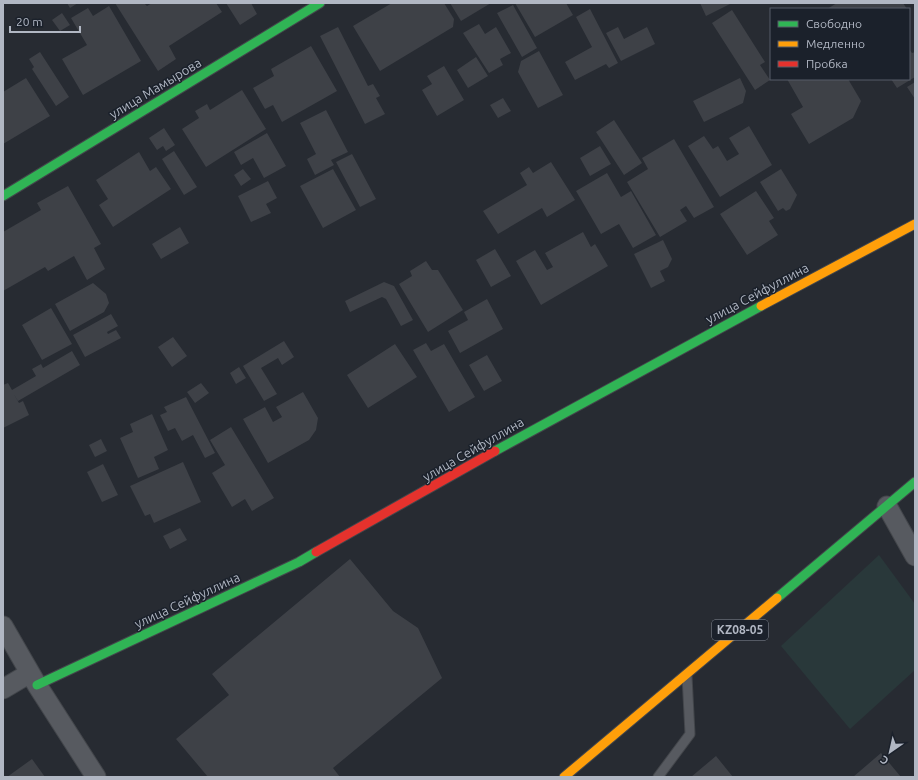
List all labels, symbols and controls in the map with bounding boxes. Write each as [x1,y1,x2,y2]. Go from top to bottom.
scale bar [10,8,80,34]
legend [770,8,910,80]
text: 20 m [16,15,43,28]
text: Свободно [806,17,862,30]
text: Медленно [806,37,865,50]
street label: улица Мамырова [107,55,203,121]
text: Пробка [806,57,848,70]
street label: улица Сейфуллина [703,260,811,326]
street label: улица Сейфуллина [420,414,526,484]
street label: улица Сейфуллина [132,569,242,631]
road number: KZ08-05 [712,620,768,640]
north arrow [870,732,910,772]
text: С [878,753,891,767]

